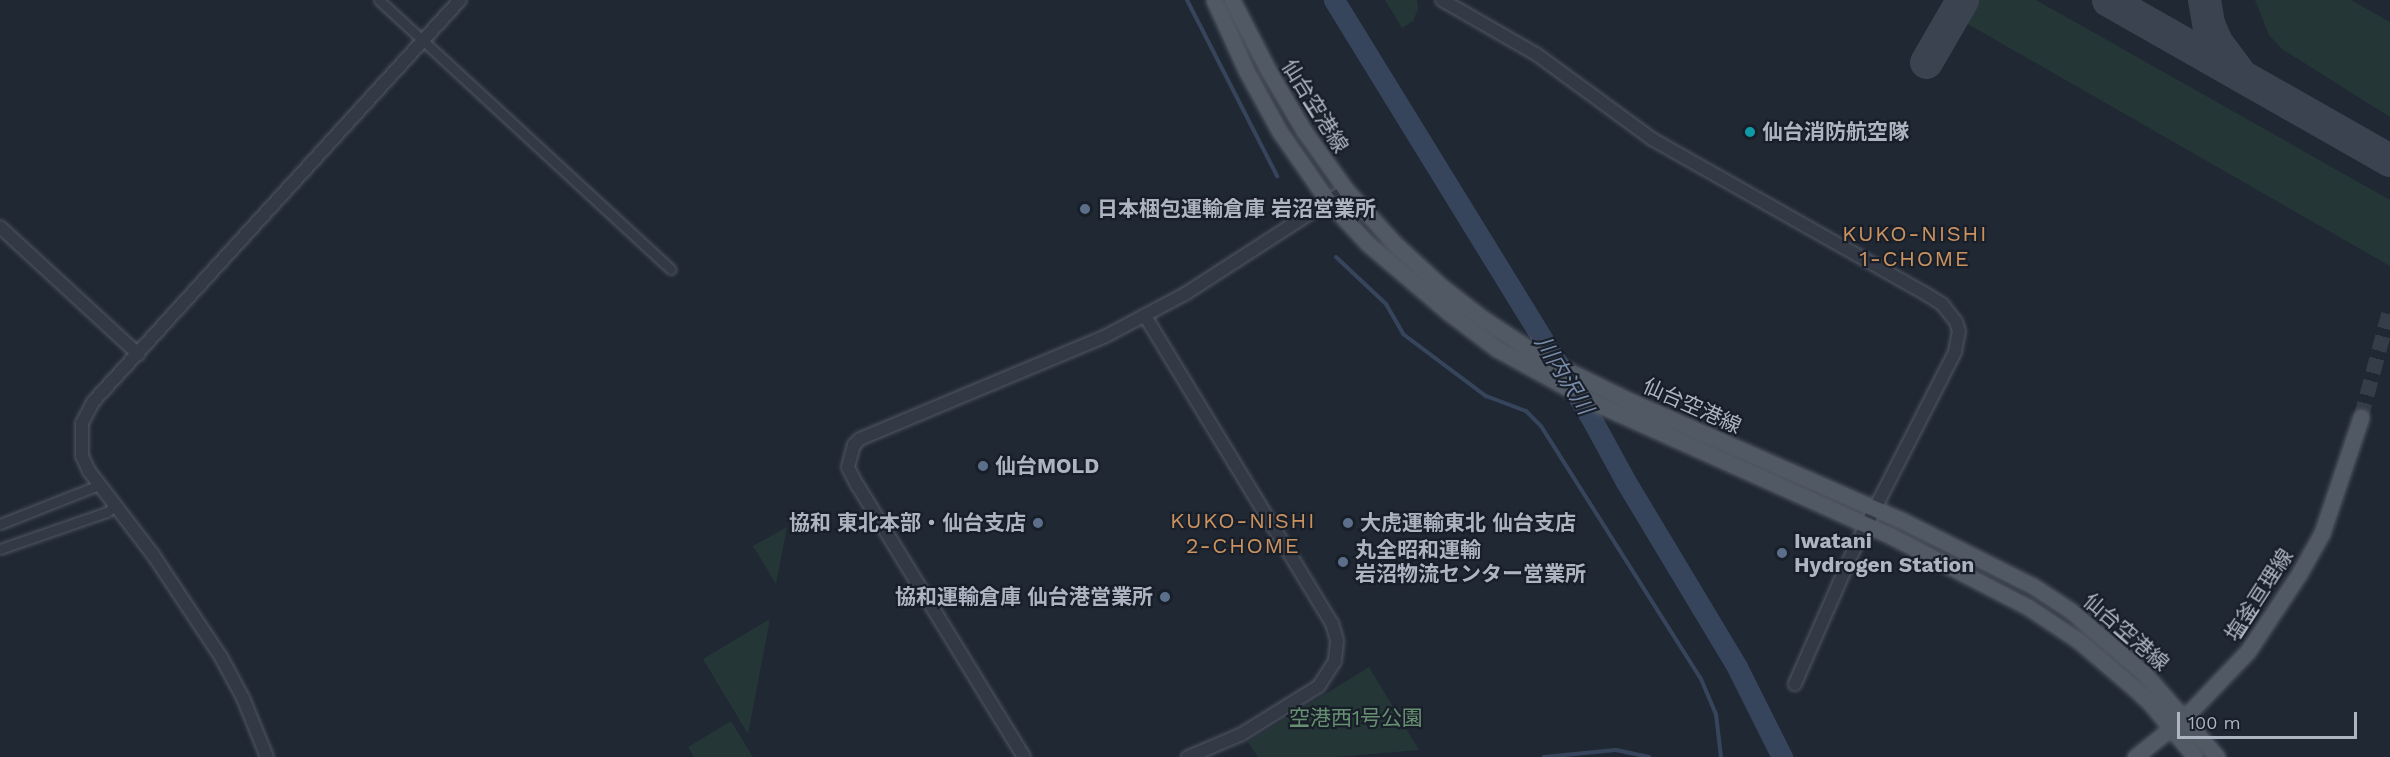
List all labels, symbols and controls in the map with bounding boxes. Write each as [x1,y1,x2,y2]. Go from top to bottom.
street label: 仙台空港線 [1276,55,1354,157]
place label: 仙台消防航空隊 [1762,119,1909,145]
marker: 仙台消防航空隊 [1743,125,1757,139]
place label: 日本梱包運輸倉庫 岩沼営業所 [1097,196,1376,222]
marker: 日本梱包運輸倉庫 岩沼営業所 [1078,202,1092,216]
district label: KUKO-NISHI 1-CHOME [1842,220,1988,272]
water label: 川内沢川 [1529,331,1599,419]
street label: 仙台空港線 [1639,373,1745,439]
place label: 仙台MOLD [995,453,1099,479]
marker: 仙台MOLD [976,459,990,473]
district label: KUKO-NISHI 2-CHOME [1170,507,1316,558]
place label: 協和 東北本部・仙台支店 [789,510,1026,536]
place label: 大虎運輸東北 仙台支店 [1360,510,1576,536]
marker: 協和 東北本部・仙台支店 [1031,516,1045,530]
marker: 大虎運輸東北 仙台支店 [1341,516,1355,530]
place label: Iwatani Hydrogen Station [1794,528,1974,578]
place label: 丸全昭和運輸 岩沼物流センター営業所 [1355,537,1586,587]
street label: 塩釜亘理線 [2220,544,2298,646]
marker: Iwatani Hydrogen Station [1775,546,1789,560]
marker: 丸全昭和運輸 岩沼物流センター営業所 [1336,555,1350,569]
place label: 協和運輸倉庫 仙台港営業所 [895,584,1153,610]
street label: 仙台空港線 [2078,588,2174,676]
marker: 協和運輸倉庫 仙台港営業所 [1158,590,1172,604]
scale bar [2180,700,2360,738]
park label: 空港西1号公園 [1289,705,1423,731]
text: 100 m [2188,712,2241,733]

